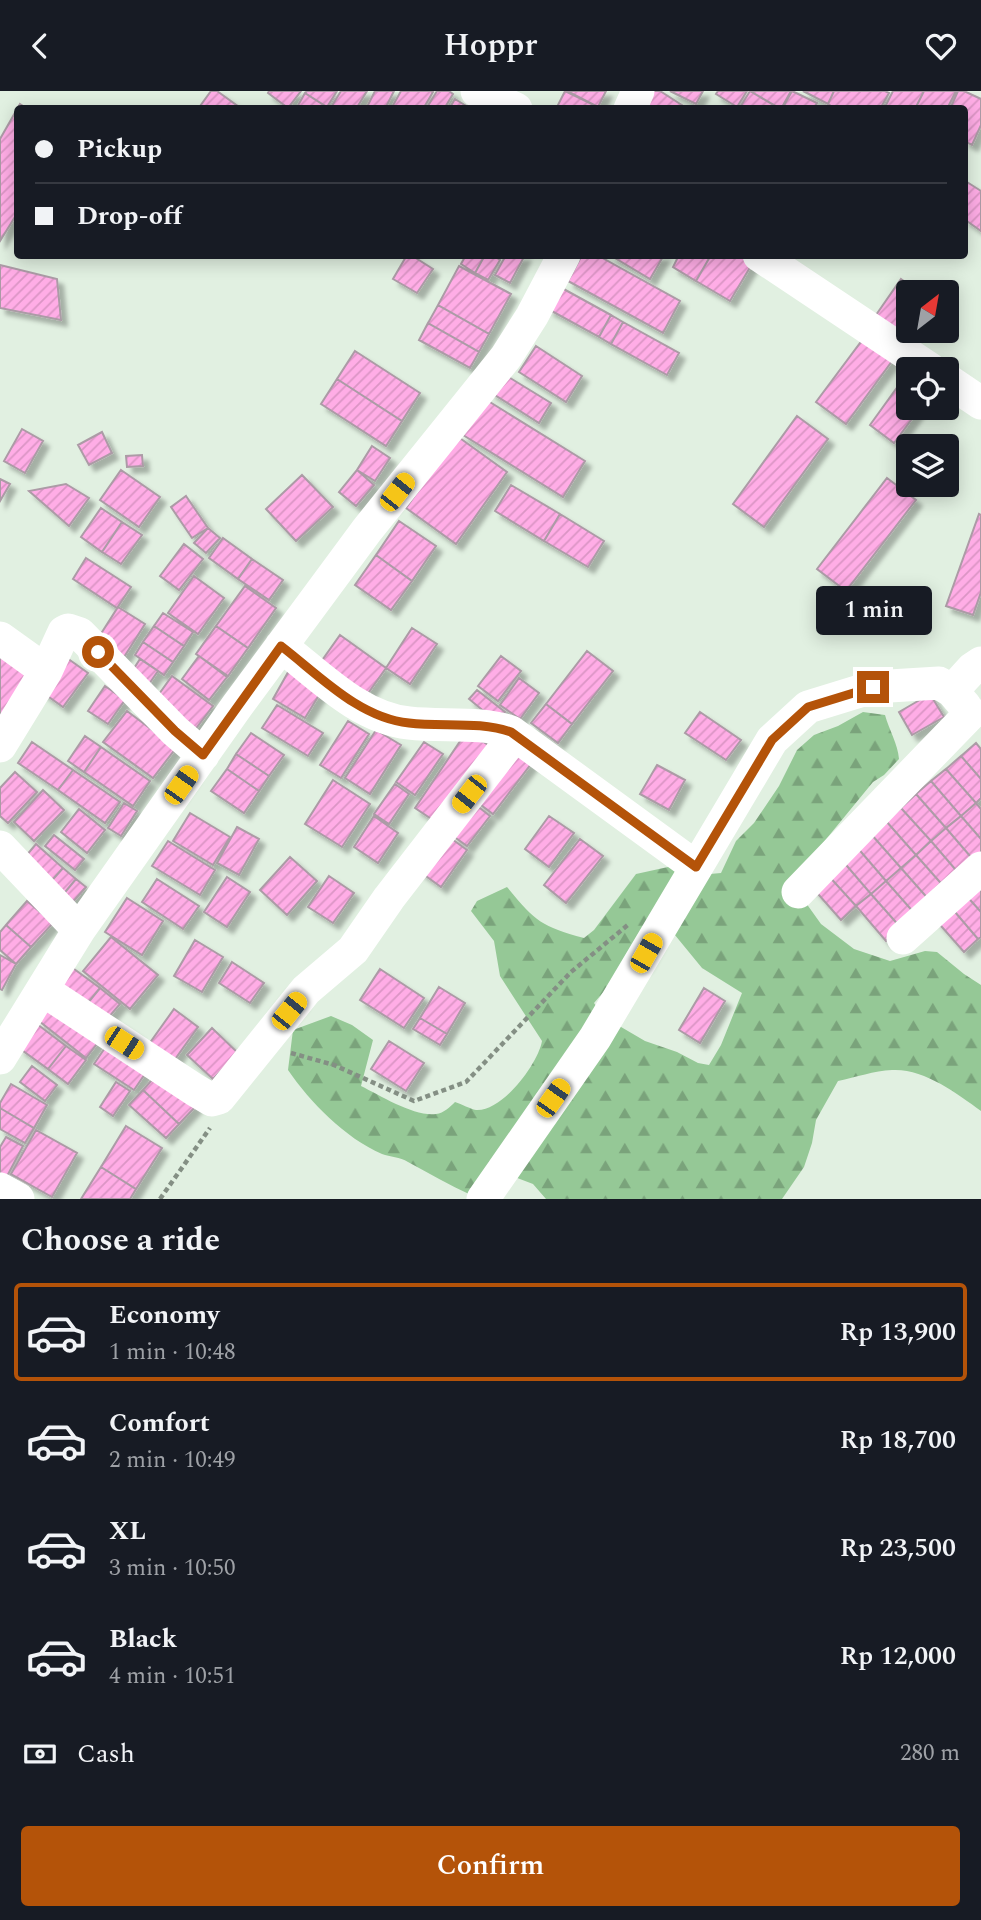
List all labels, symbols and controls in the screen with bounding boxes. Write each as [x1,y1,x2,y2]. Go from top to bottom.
text: Hoppr [443,21,538,70]
icon: back [21,27,59,65]
icon: heart [922,27,960,65]
text: Pickup [77,129,162,169]
text: Drop-off [77,196,182,236]
north arrow [896,280,959,343]
map controls [896,280,959,497]
button: locate [896,357,959,420]
button: layers [896,434,959,497]
car [376,469,419,515]
callout: 1 min [815,585,931,635]
text: 1 min [844,593,904,628]
route start [82,636,114,668]
route end [857,671,889,703]
car [161,762,202,808]
car [448,771,491,817]
car [627,930,666,976]
car [268,988,311,1034]
car [101,1023,148,1063]
car [533,1075,574,1121]
text: Choose a ride [21,1216,220,1265]
text: Economy [109,1295,219,1335]
icon: car [25,1301,88,1364]
text: Rp 13,900 [840,1312,956,1352]
text: 1 min · 10:48 [109,1335,236,1370]
text: Comfort [109,1403,210,1443]
icon: car [25,1409,88,1472]
text: Rp 18,700 [840,1420,956,1460]
text: 2 min · 10:49 [109,1443,236,1478]
text: XL [109,1511,146,1551]
icon: car [25,1517,88,1580]
text: Rp 23,500 [840,1528,956,1568]
text: 3 min · 10:50 [109,1551,236,1586]
text: Black [109,1619,177,1659]
icon: car [25,1625,88,1688]
text: Rp 12,000 [840,1636,956,1676]
text: 4 min · 10:51 [109,1659,236,1694]
text: Cash [77,1734,135,1774]
icon: cash [21,1735,59,1773]
text: 280 m [900,1736,960,1771]
button: Confirm [21,1826,960,1906]

